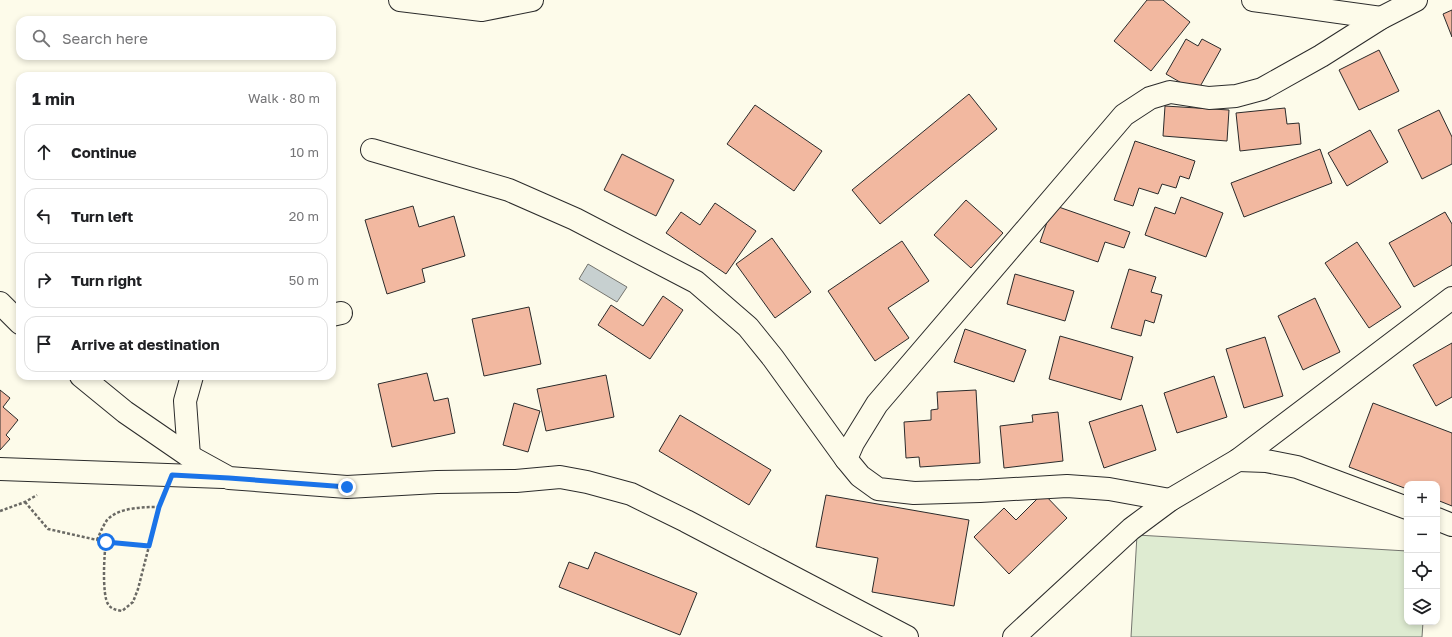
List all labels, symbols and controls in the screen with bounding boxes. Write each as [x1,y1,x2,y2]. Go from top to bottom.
search box [16,16,336,60]
icon: search [30,27,52,49]
text: Search here [62,29,148,47]
text: 1 min [32,88,75,109]
text: Walk · 80 m [248,90,320,106]
icon: ahead [33,141,55,163]
text: Continue [71,143,137,161]
text: 10 m [290,144,319,160]
icon: left [33,205,55,227]
text: Turn left [71,207,133,225]
text: 20 m [289,208,319,224]
icon: right [33,269,55,291]
text: Turn right [71,271,142,289]
text: 50 m [289,272,319,288]
icon: arrive [33,333,55,355]
text: Arrive at destination [71,335,220,353]
route end [338,478,356,496]
map controls [1404,481,1440,625]
button: + [1404,481,1440,517]
button: − [1404,517,1440,553]
route start [97,533,115,551]
button: locate [1404,553,1440,589]
button: layers [1404,589,1440,625]

